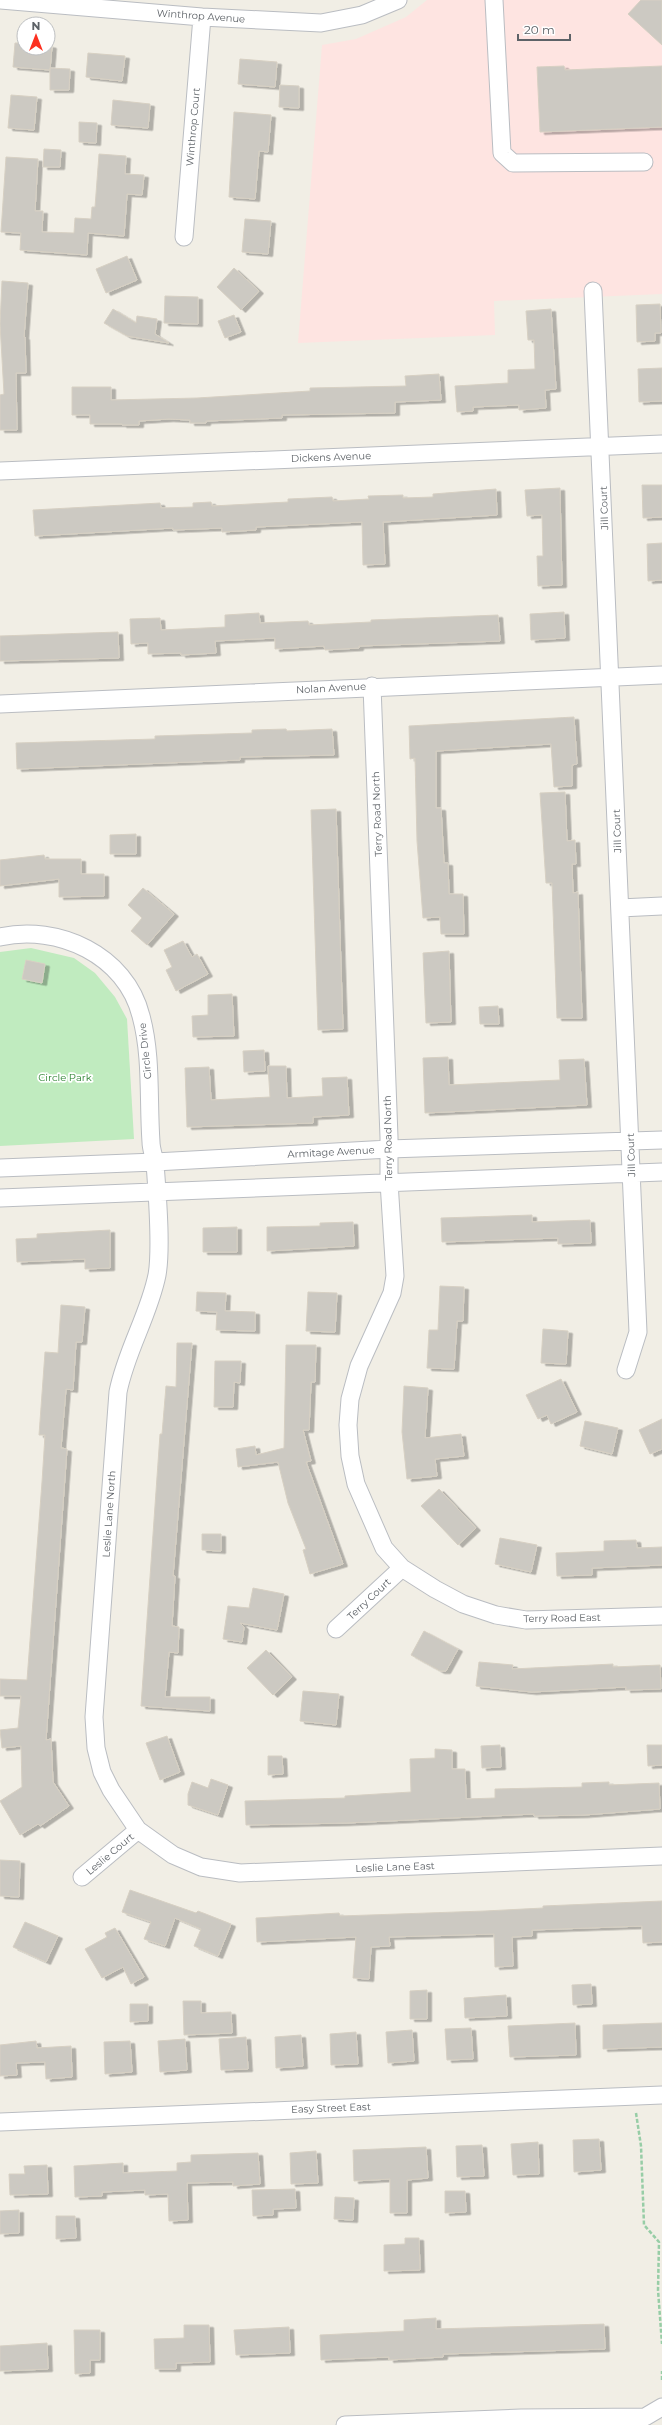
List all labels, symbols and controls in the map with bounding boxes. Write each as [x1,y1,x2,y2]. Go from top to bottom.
street label: Winthrop Avenue [156,6,246,26]
north arrow [16,16,56,56]
scale bar [518,16,570,42]
text: N [32,19,40,33]
text: 20 m [524,22,555,37]
street label: Winthrop Court [183,87,203,167]
street label: Dickens Avenue [291,449,371,465]
street label: Jill Court [597,486,611,531]
street label: Nolan Avenue [296,680,366,696]
street label: Terry Road North [369,771,385,857]
street label: Jill Court [610,809,624,854]
street label: Circle Drive [136,1022,154,1080]
park label: Circle Park [38,1071,92,1084]
street label: Terry Road North [381,1095,395,1181]
street label: Jill Court [624,1133,638,1178]
street label: Armitage Avenue [287,1143,375,1161]
street label: Leslie Lane North [99,1470,119,1558]
street label: Terry Court [344,1575,394,1623]
street label: Terry Road East [523,1611,601,1625]
street label: Leslie Court [83,1830,137,1878]
street label: Leslie Lane East [355,1859,435,1875]
street label: Easy Street East [291,2100,371,2116]

